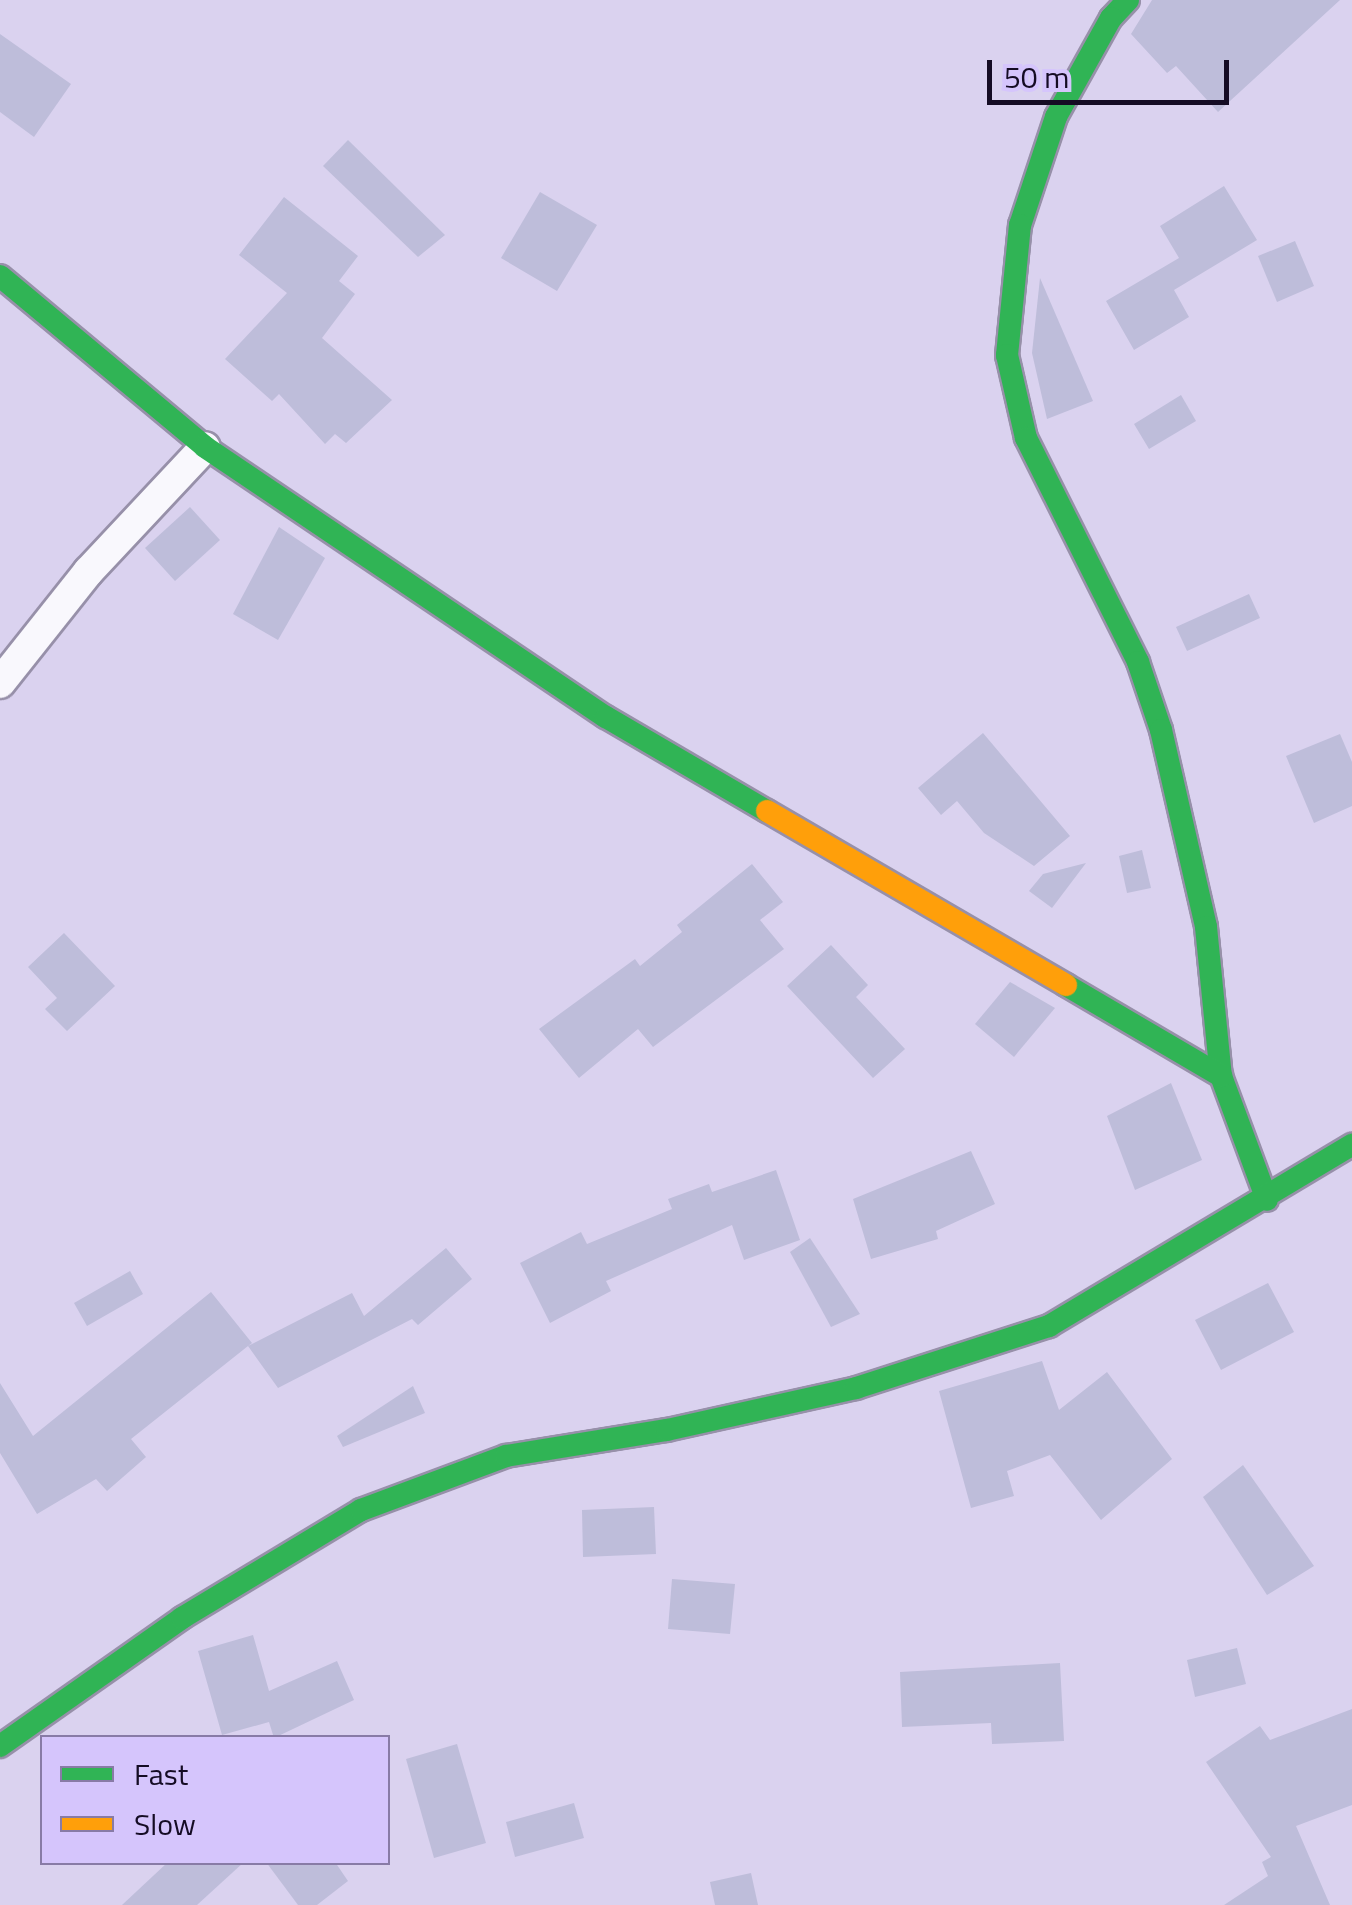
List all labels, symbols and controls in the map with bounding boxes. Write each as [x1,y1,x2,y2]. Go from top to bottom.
scale bar [992,40,1234,102]
text: 50 m [1004,54,1069,100]
legend [40,1735,390,1865]
text: Fast [134,1751,188,1797]
text: Slow [134,1801,196,1847]

